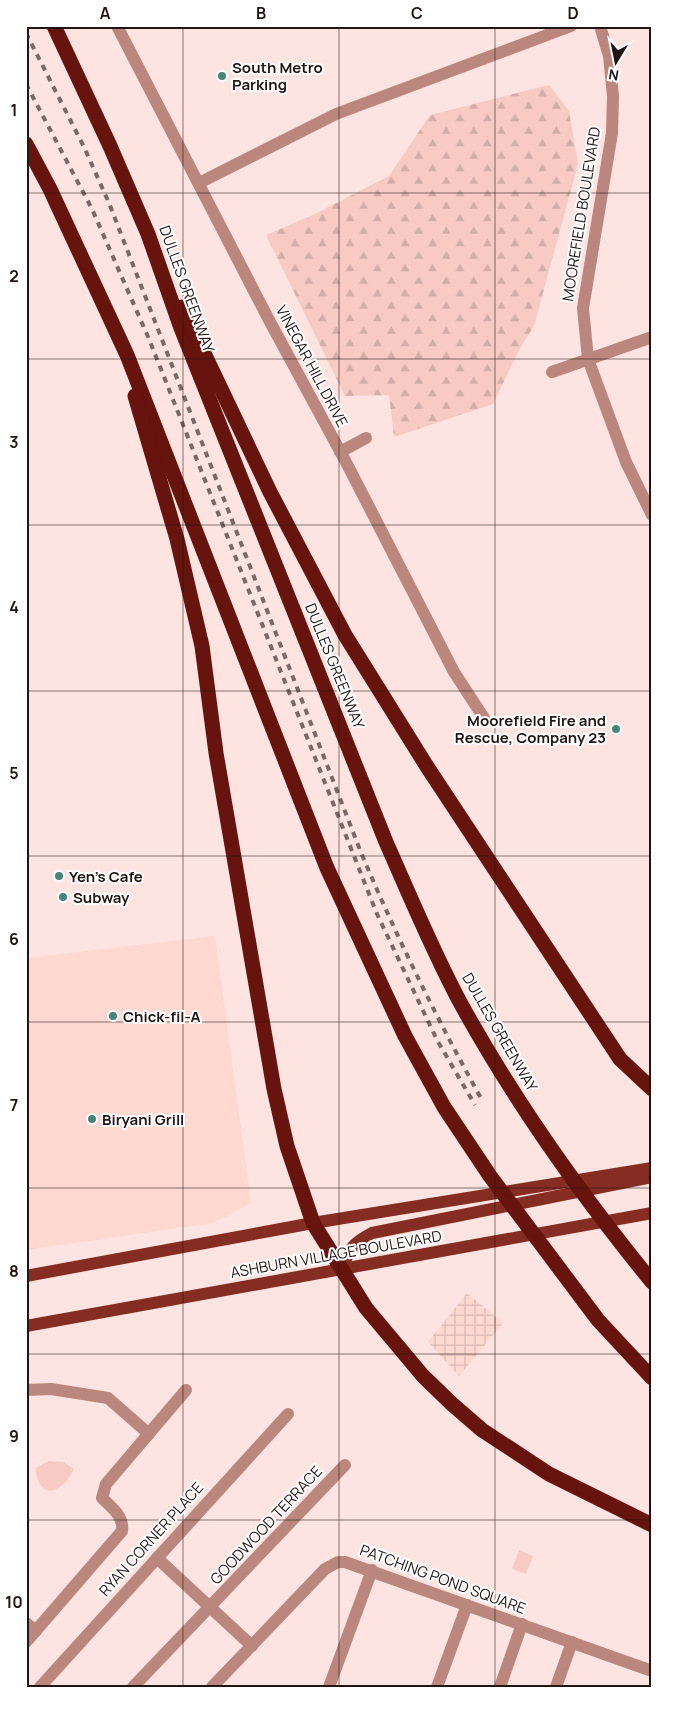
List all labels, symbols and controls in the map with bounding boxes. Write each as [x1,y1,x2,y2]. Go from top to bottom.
text: A [100,2,111,24]
text: B [256,2,266,24]
text: C [411,2,423,24]
text: D [567,2,579,24]
north arrow [590,38,640,88]
place label: South Metro Parking [232,57,323,95]
text: N [607,65,620,86]
marker: South Metro Parking [216,70,228,82]
text: 1 [10,99,18,121]
street label: MOOREFIELD BOULEVARD [557,125,605,303]
street label: DULLES GREENWAY [154,223,220,356]
text: 2 [9,265,19,287]
street label: VINEGAR HILL DRIVE [271,301,353,431]
text: 3 [9,431,19,453]
text: 4 [9,596,19,618]
street label: DULLES GREENWAY [300,600,370,732]
place label: Moorefield Fire and Rescue, Company 23 [455,710,606,748]
marker: Moorefield Fire and Rescue, Company 23 [610,723,622,735]
text: 5 [9,762,19,784]
place label: Yen's Cafe [69,866,143,887]
marker: Yen's Cafe [53,870,65,882]
place label: Subway [73,887,130,908]
marker: Subway [57,891,69,903]
text: 6 [9,928,19,950]
street label: DULLES GREENWAY [457,969,543,1096]
place label: Chick-fil-A [123,1006,201,1027]
marker: Chick-fil-A [107,1010,119,1022]
text: 7 [10,1094,18,1116]
place label: Biryani Grill [102,1109,184,1130]
marker: Biryani Grill [86,1113,98,1125]
street label: ASHBURN VILLAGE BOULEVARD [229,1225,443,1283]
text: 8 [9,1260,19,1282]
text: 9 [9,1425,19,1447]
street label: GOODWOOD TERRACE [205,1461,327,1589]
street label: RYAN CORNER PLACE [94,1477,208,1601]
street label: PATCHING POND SQUARE [357,1539,529,1619]
text: 10 [5,1591,23,1613]

